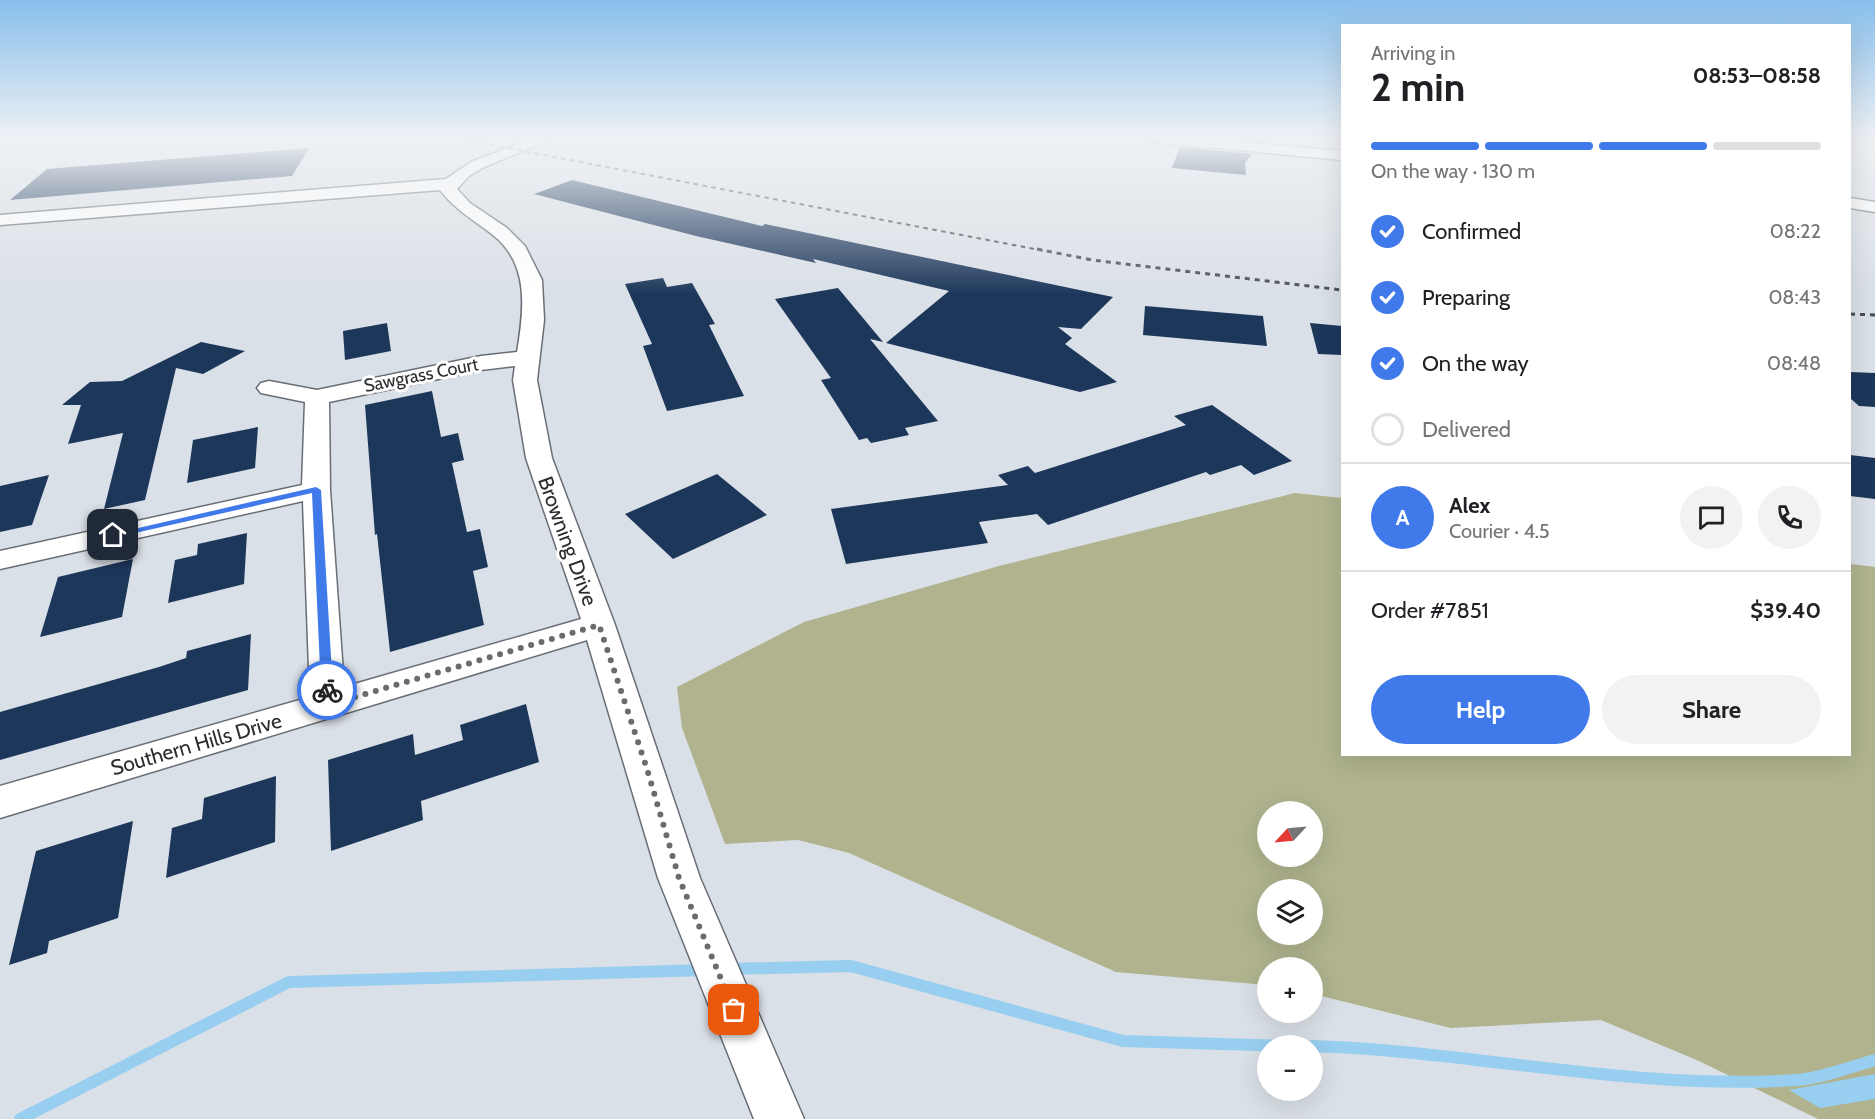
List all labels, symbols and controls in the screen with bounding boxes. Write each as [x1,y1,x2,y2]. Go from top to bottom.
text: Arriving in [1371,41,1455,65]
text: 08:53–08:58 [1693,62,1821,89]
text: 2 min [1371,63,1465,111]
text: On the way · 130 m [1371,159,1535,183]
icon: check [1371,215,1404,248]
text: Confirmed [1422,218,1521,245]
text: 08:22 [1770,219,1821,243]
icon: check [1371,281,1404,314]
text: Preparing [1422,284,1510,311]
text: 08:43 [1768,285,1821,309]
icon: check [1371,347,1404,380]
text: On the way [1422,350,1529,377]
text: 08:48 [1767,351,1821,375]
street label: Sawgrass Court [362,353,480,397]
text: Delivered [1422,416,1511,443]
street label: Browning Drive [533,473,603,609]
button: chat [1680,486,1743,549]
button: phone [1758,486,1821,549]
text: Alex [1449,492,1490,519]
text: A [1396,504,1409,531]
pin [87,509,138,560]
icon: home [96,518,129,551]
text: Courier · 4.5 [1449,519,1550,543]
text: Order #7851 [1371,597,1489,624]
text: $39.40 [1750,597,1821,624]
courier [297,660,357,720]
icon: bike [311,674,344,707]
button: Help [1371,675,1590,744]
button: Share [1602,675,1821,744]
street label: Southern Hills Drive [108,708,285,780]
north arrow [1257,801,1323,867]
map controls [1257,801,1323,1101]
button: layers [1257,879,1323,945]
button: + [1257,957,1323,1023]
pin [708,984,759,1035]
icon: bag [717,993,750,1026]
button: − [1257,1035,1323,1101]

